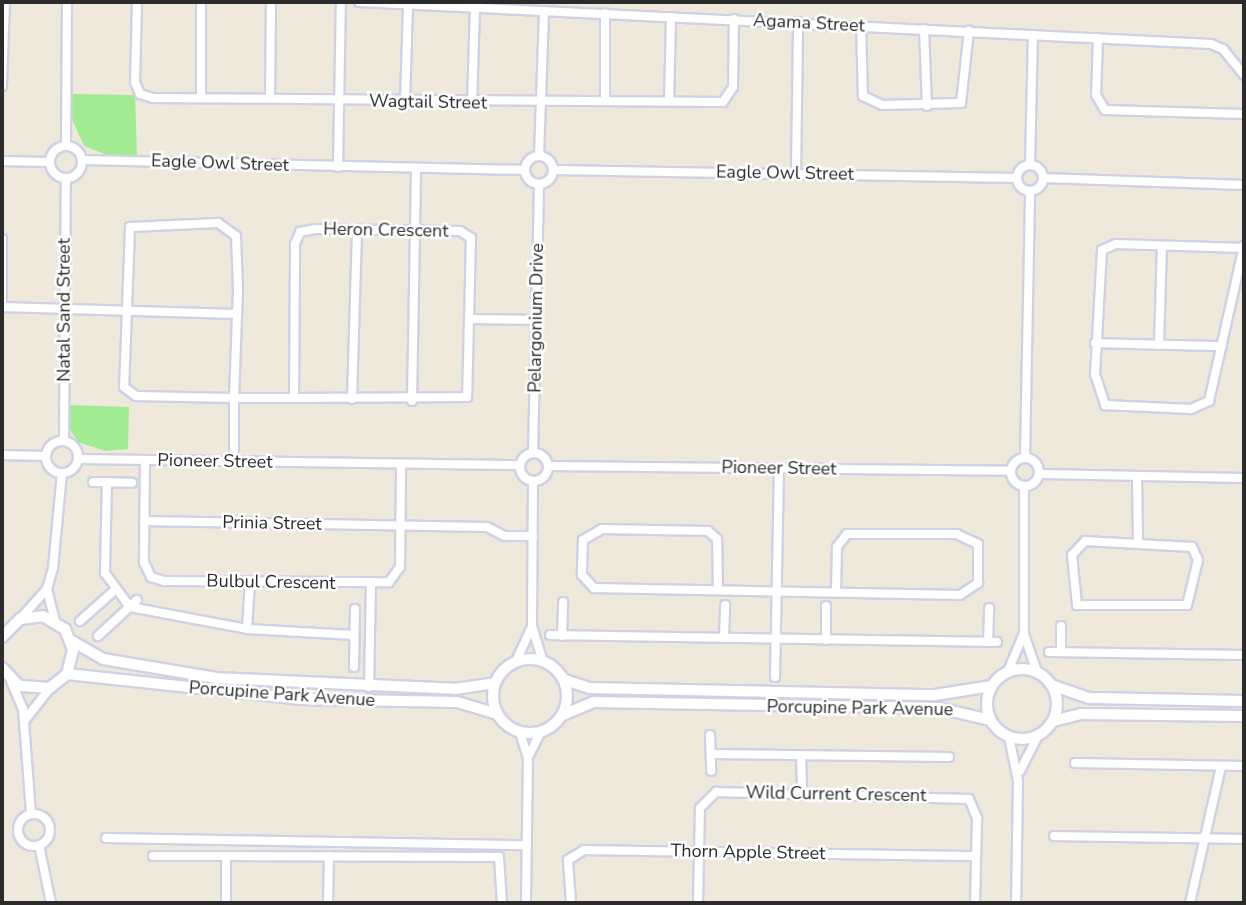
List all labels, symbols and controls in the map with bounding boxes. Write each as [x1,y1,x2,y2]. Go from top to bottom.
street label: Agama Street [753,9,865,37]
street label: Wagtail Street [369,90,487,114]
street label: Eagle Owl Street [151,150,289,176]
street label: Eagle Owl Street [716,161,854,185]
street label: Heron Crescent [323,218,449,242]
street label: Natal Sand Street [53,238,75,382]
street label: Pelargonium Drive [524,243,548,393]
street label: Pioneer Street [157,449,273,473]
street label: Pioneer Street [721,456,837,480]
street label: Prinia Street [222,511,322,535]
street label: Bulbul Crescent [206,570,336,594]
street label: Porcupine Park Avenue [188,677,376,711]
street label: Porcupine Park Avenue [766,696,954,720]
street label: Wild Current Crescent [745,782,927,806]
street label: Thorn Apple Street [670,840,826,864]

